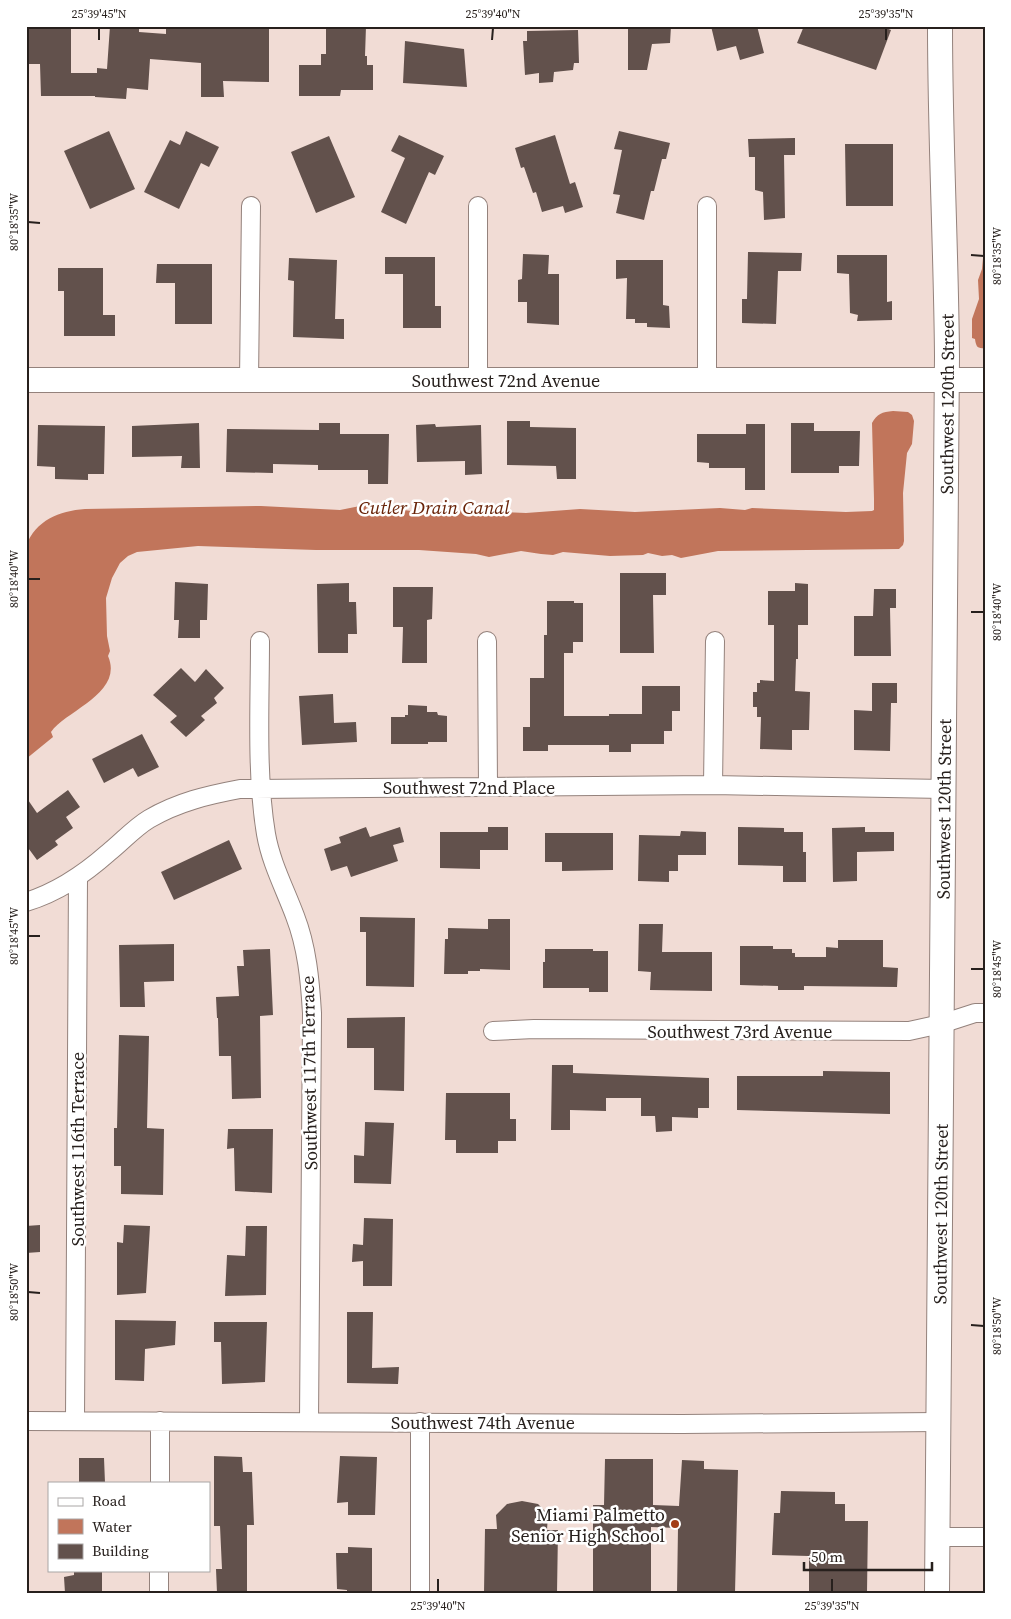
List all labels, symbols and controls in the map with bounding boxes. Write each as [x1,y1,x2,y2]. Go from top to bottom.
text: 25°39'45"N [71,6,127,22]
text: 25°39'40"N [465,6,521,22]
text: 25°39'35"N [858,6,914,22]
text: 80°18'35"W [6,193,22,251]
text: 80°18'35"W [989,227,1005,285]
street label: Southwest 120th Street [933,313,960,494]
street label: Southwest 72nd Avenue [412,368,600,393]
water label: Cutler Drain Canal [358,494,510,520]
text: 80°18'40"W [6,550,22,608]
text: 80°18'40"W [989,583,1005,641]
street label: Southwest 120th Street [930,719,957,899]
street label: Southwest 72nd Place [383,775,555,800]
text: 80°18'45"W [6,907,22,965]
text: 80°18'45"W [989,940,1005,998]
street label: Southwest 117th Terrace [295,976,323,1170]
street label: Southwest 73rd Avenue [648,1019,832,1044]
street label: Southwest 116th Terrace [65,1052,90,1246]
street label: Southwest 120th Street [927,1124,953,1304]
text: 80°18'50"W [6,1263,22,1321]
text: 80°18'50"W [989,1297,1005,1355]
street label: Southwest 74th Avenue [391,1410,575,1435]
legend [48,1482,210,1572]
text: Road [92,1490,126,1511]
place label: Miami Palmetto Senior High School [511,1502,665,1548]
text: Water [92,1516,133,1537]
marker: Miami Palmetto Senior High School [669,1518,681,1530]
scale bar [804,1539,931,1571]
text: Building [92,1540,149,1561]
text: 50 m [811,1546,843,1567]
text: 25°39'40"N [410,1598,466,1614]
text: 25°39'35"N [804,1598,860,1614]

